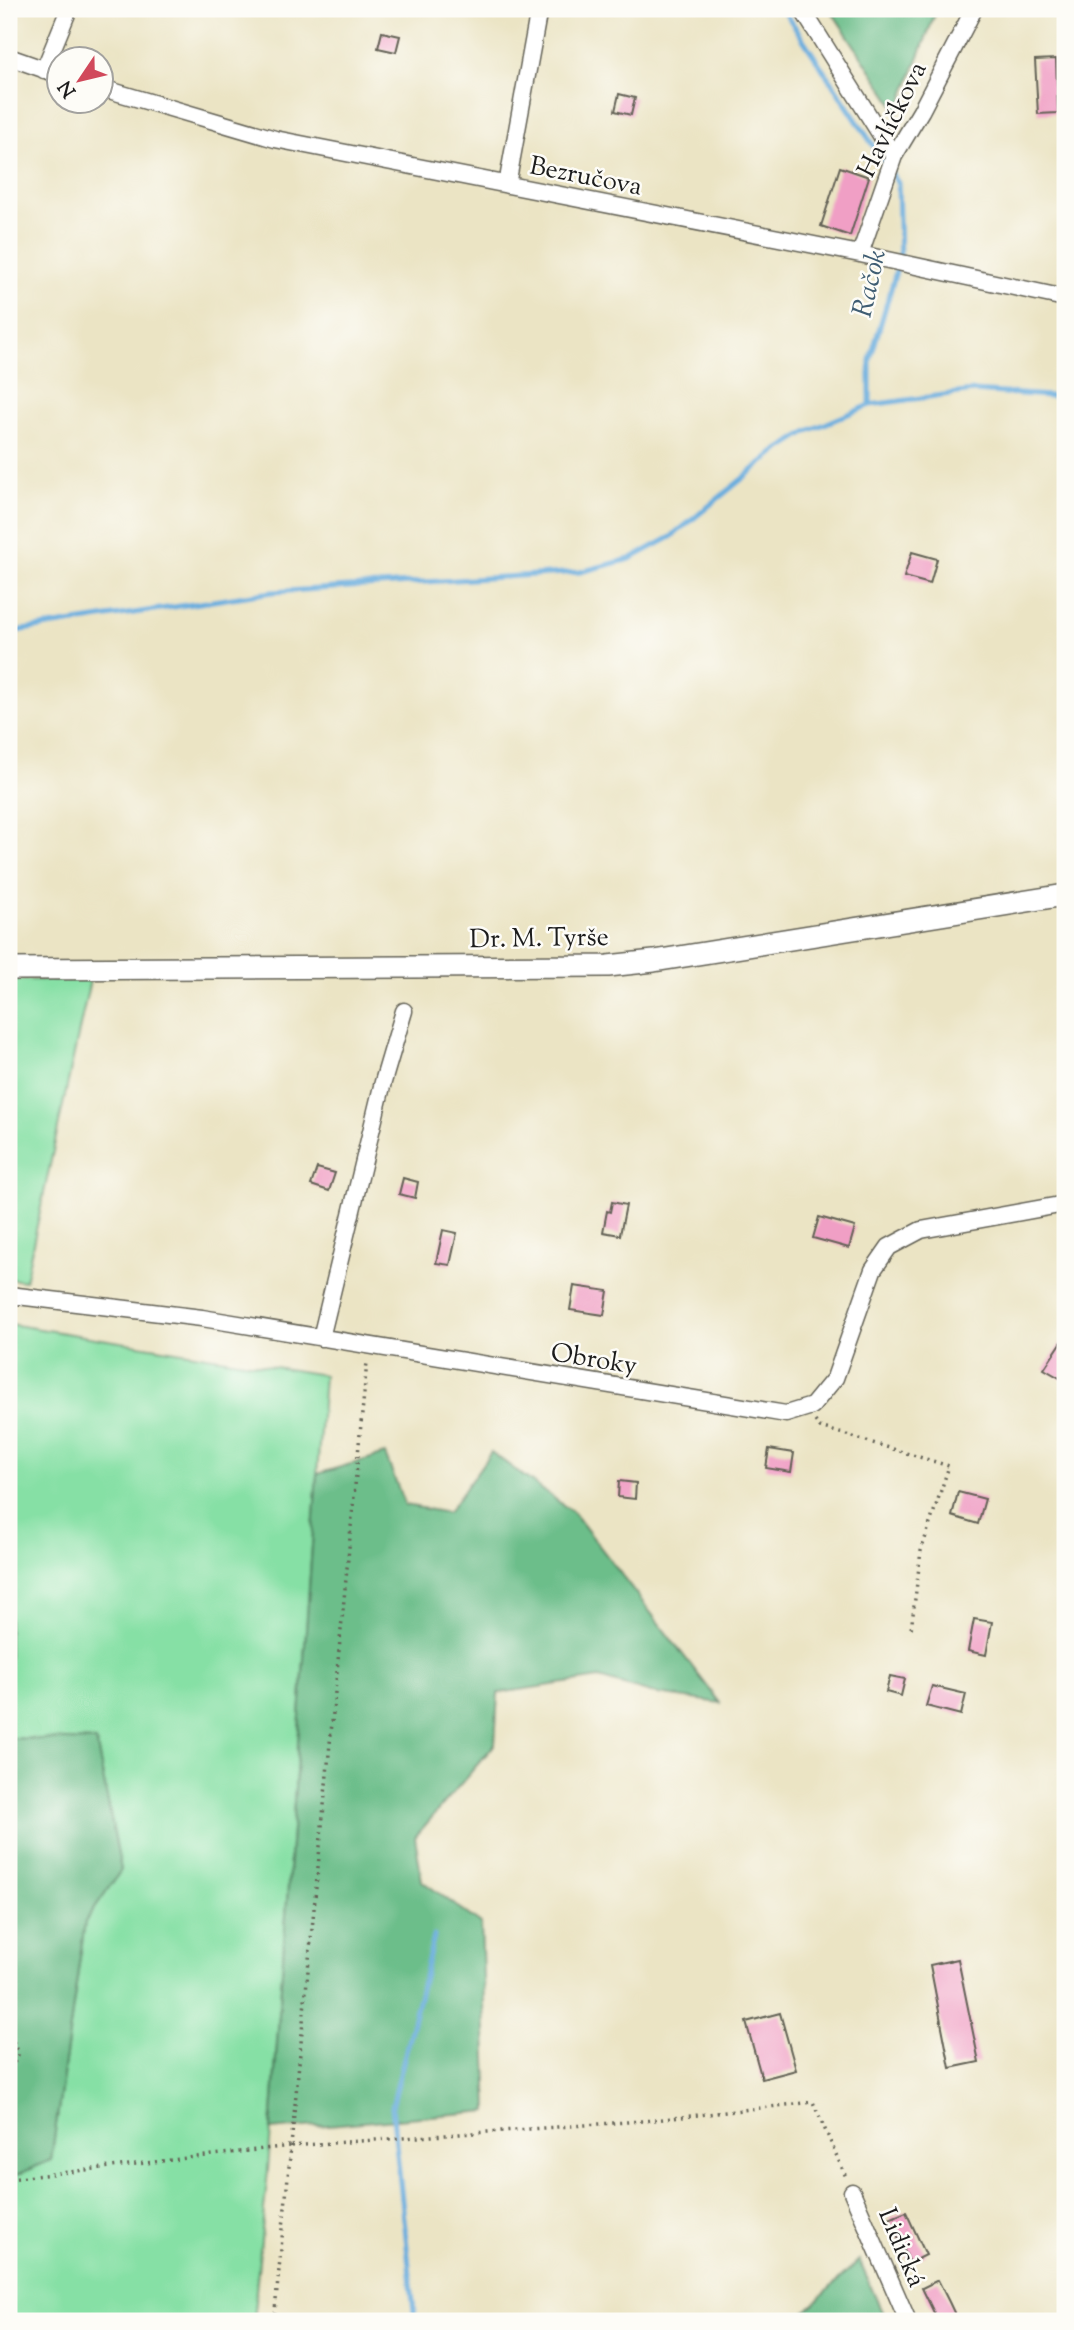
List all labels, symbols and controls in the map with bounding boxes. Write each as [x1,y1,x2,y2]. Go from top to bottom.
north arrow [46,46,116,116]
street label: Havlíčkova [849,56,937,184]
text: N [53,74,84,102]
street label: Bezručova [526,148,645,206]
water label: Račok [844,246,898,321]
street label: Dr. M. Tyrše [469,920,609,959]
street label: Obroky [548,1335,639,1386]
street label: Lidická [868,2203,934,2293]

